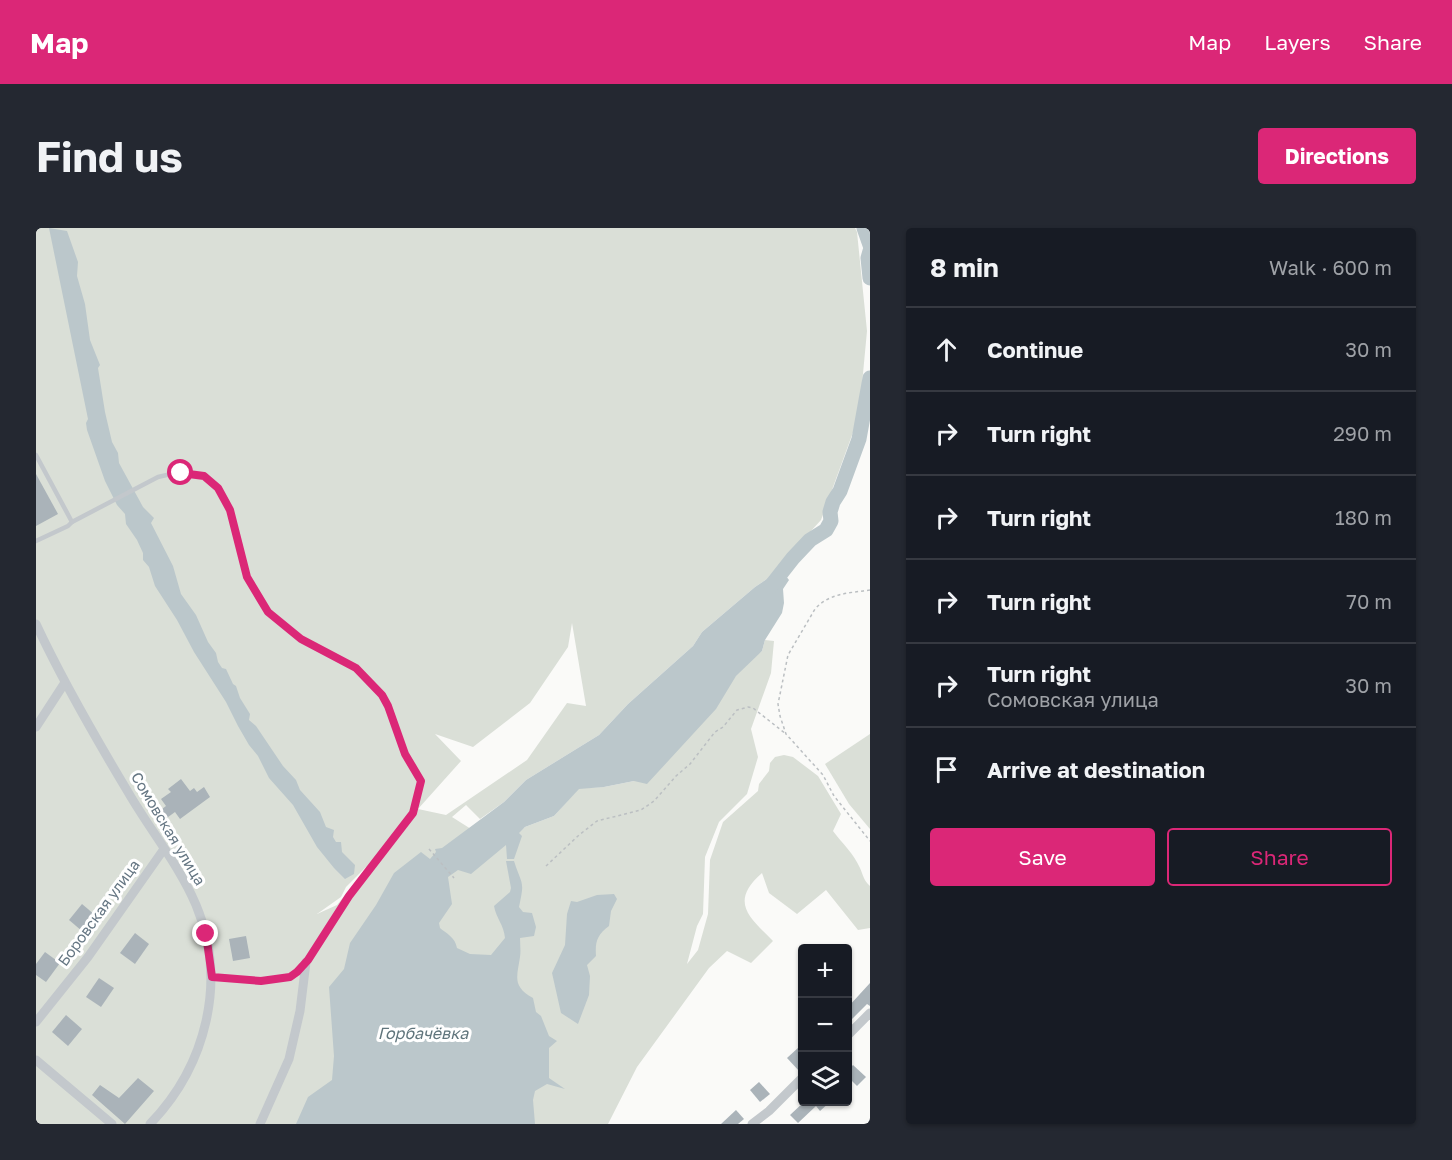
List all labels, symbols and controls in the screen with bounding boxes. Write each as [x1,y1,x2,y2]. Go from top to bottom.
text: Map [30,26,88,59]
text: Map [1188,29,1231,55]
text: Layers [1264,29,1331,55]
text: Share [1364,29,1422,55]
button: Directions [1258,128,1416,184]
text: Find us [36,131,183,181]
text: 8 min [930,252,999,283]
text: Walk · 600 m [1269,255,1392,279]
icon: ahead [930,333,963,366]
text: Continue [987,336,1083,363]
text: 30 m [1345,337,1392,361]
icon: right [930,417,963,450]
text: Turn right [987,420,1091,447]
text: 290 m [1333,421,1392,445]
route start [167,459,193,485]
icon: right [930,501,963,534]
text: Turn right [987,504,1091,531]
text: 180 m [1335,505,1392,529]
icon: right [930,585,963,618]
text: Turn right [987,588,1091,615]
text: 70 m [1346,589,1392,613]
text: Turn right [987,660,1091,687]
icon: right [930,669,963,702]
text: 30 m [1345,673,1392,697]
text: Сомовская улица [987,687,1159,711]
icon: arrive [930,753,963,786]
text: Arrive at destination [987,756,1205,783]
street label: Сомовская улица [128,769,210,888]
button: Save [930,828,1155,886]
button: Share [1167,828,1392,886]
street label: Боровская улица [54,856,143,969]
route end [192,920,218,946]
map controls [798,944,852,1106]
button: + [798,944,852,998]
button: − [798,998,852,1052]
water label: Горбачёвка [378,1023,469,1043]
button: layers [798,1052,852,1106]

